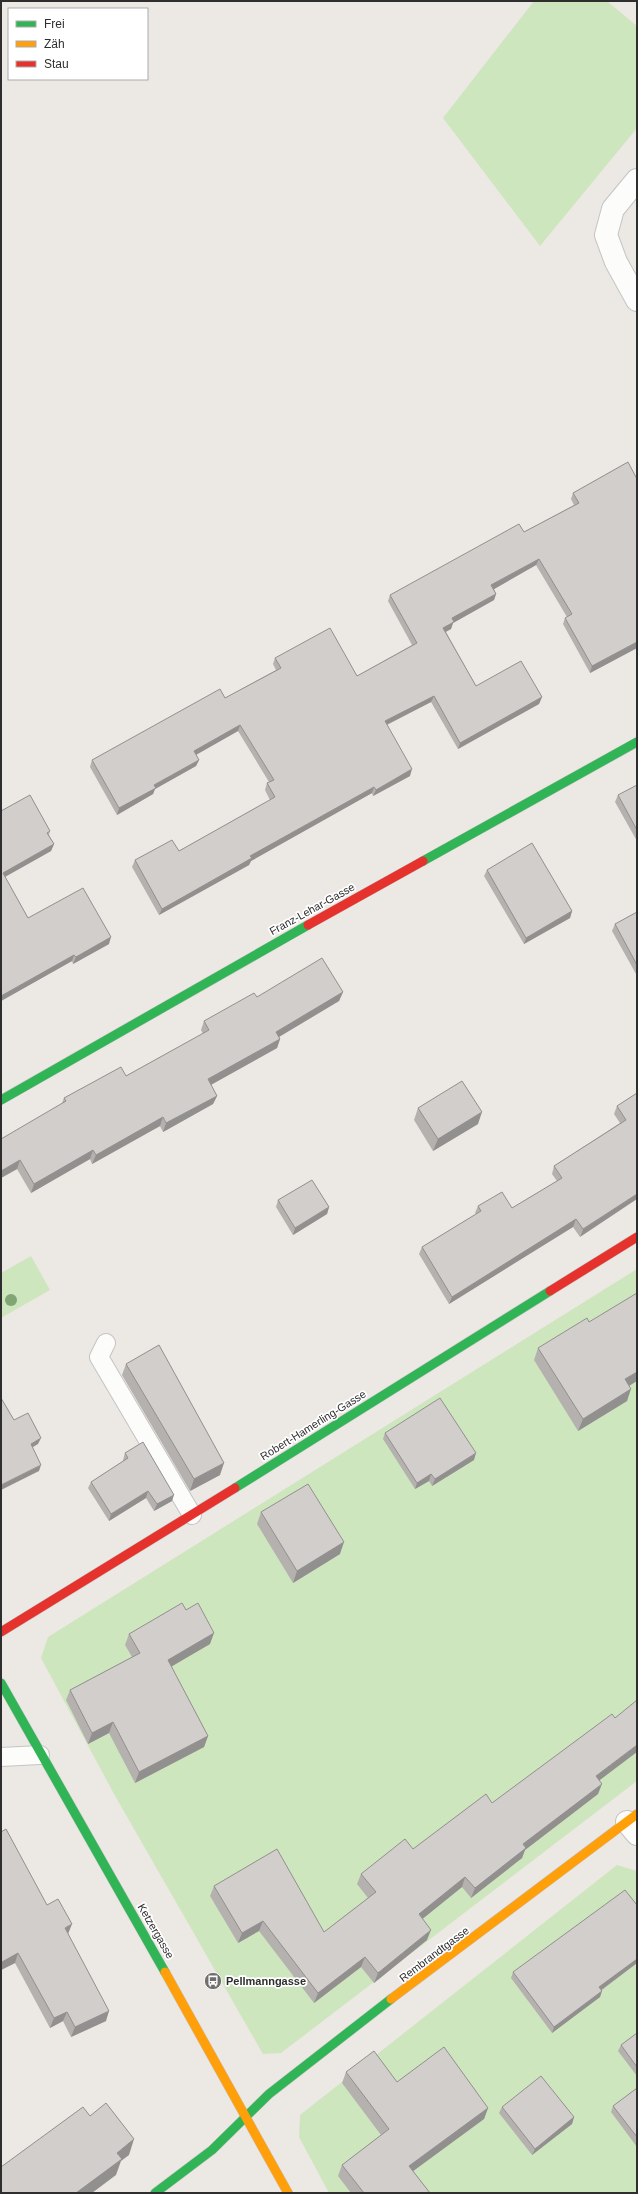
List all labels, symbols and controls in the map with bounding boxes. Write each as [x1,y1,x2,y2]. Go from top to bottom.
legend [8,8,148,80]
text: Frei [44,17,65,31]
text: Zäh [44,37,65,51]
text: Stau [44,57,69,71]
street label: Franz-Lehar-Gasse [267,881,357,937]
street label: Robert-Hamerling-Gasse [258,1388,368,1462]
street label: Ketzergasse [136,1902,176,1960]
street label: Rembrandtgasse [397,1924,471,1984]
bus stop icon: Pellmanngasse [203,1971,223,1991]
place label: Pellmanngasse [226,1975,306,1987]

